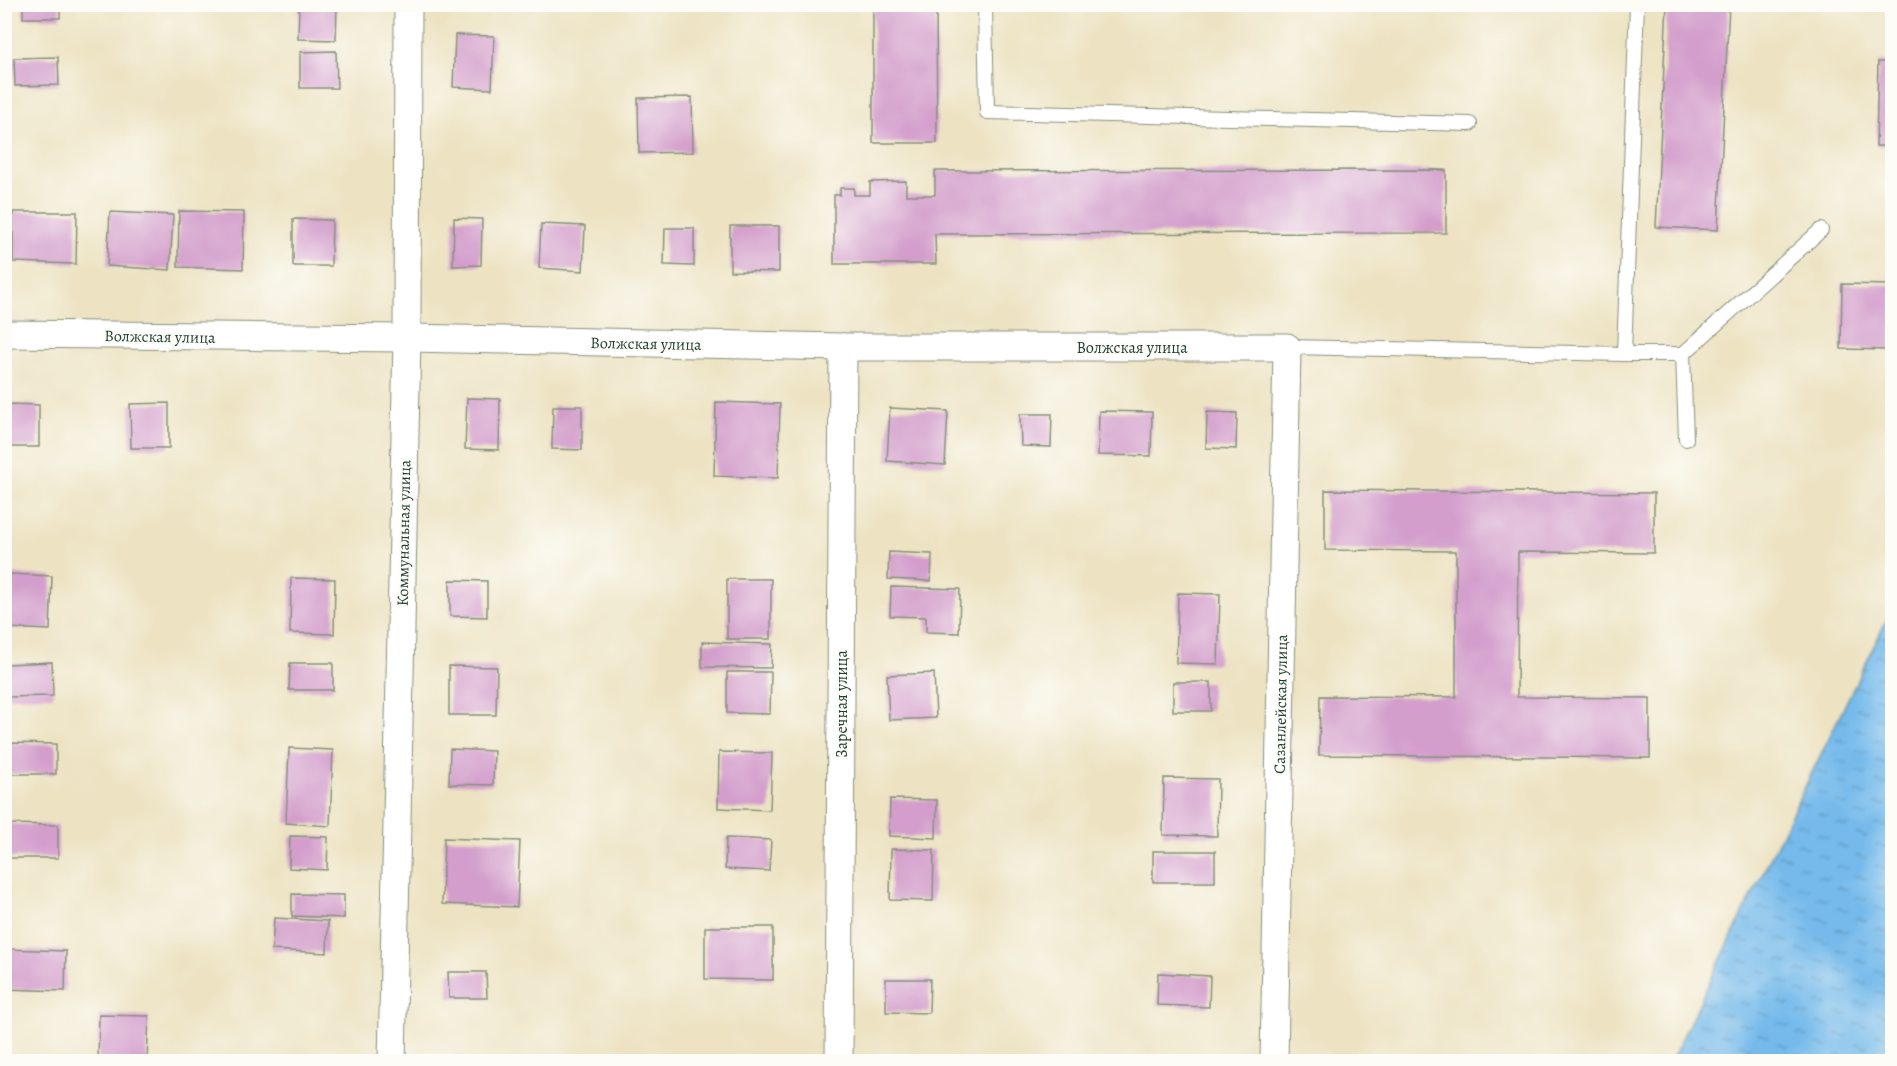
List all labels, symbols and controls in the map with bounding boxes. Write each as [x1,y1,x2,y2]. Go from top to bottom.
street label: Волжская улица [104,325,216,349]
street label: Волжская улица [590,332,702,356]
street label: Волжская улица [1076,337,1188,359]
street label: Коммунальная улица [392,459,416,606]
street label: Сазанлейская улица [1269,633,1293,774]
street label: Заречная улица [831,650,853,758]

